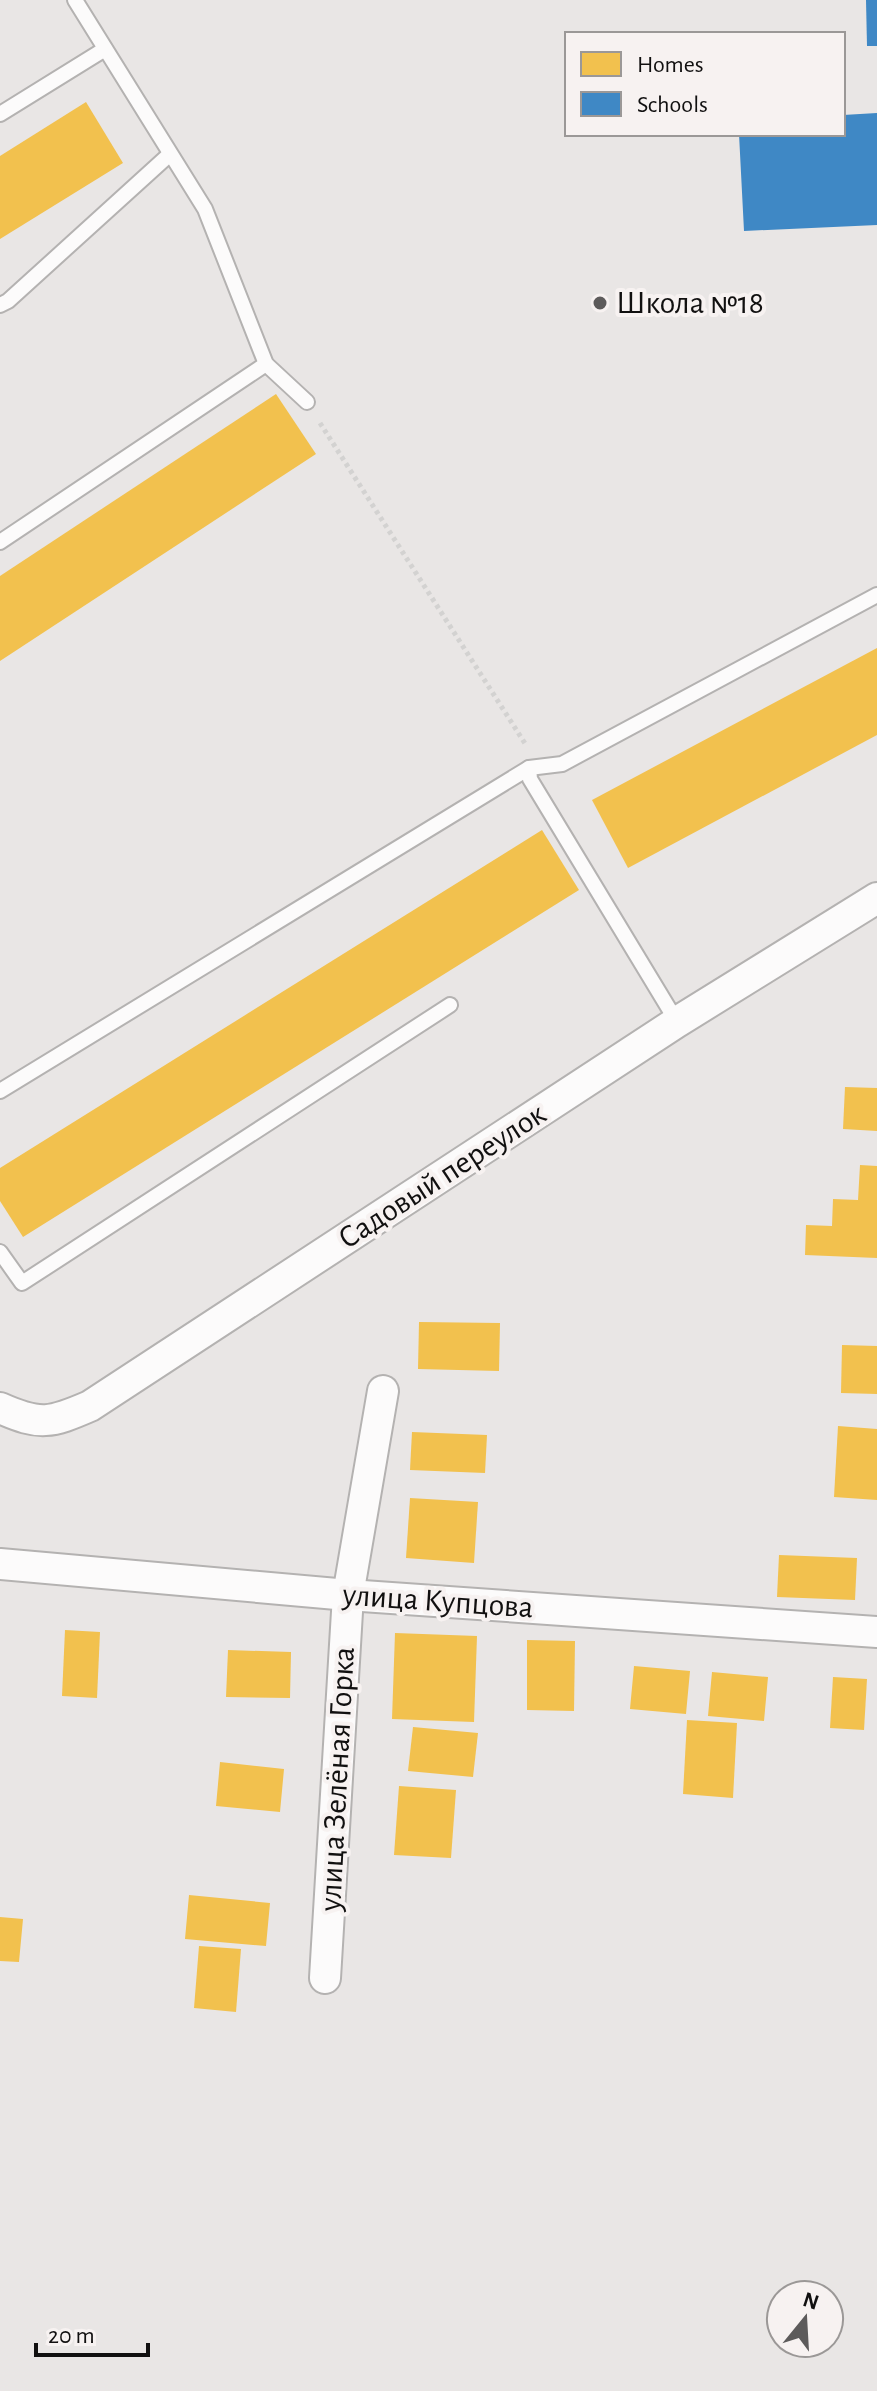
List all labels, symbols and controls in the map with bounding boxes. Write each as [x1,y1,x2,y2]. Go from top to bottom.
legend [565,32,845,136]
text: Homes [637,53,704,77]
text: Schools [637,93,708,117]
place label: Школа №18 [616,287,764,319]
marker: Школа №18 [591,294,609,312]
street label: Садовый переулок [333,1097,552,1255]
street label: улица Купцова [341,1578,534,1624]
street label: улица Зелёная Горка [314,1646,360,1913]
north arrow [765,2279,845,2359]
text: N [800,2288,822,2314]
scale bar [36,2307,148,2357]
text: 20 m [48,2324,95,2348]

